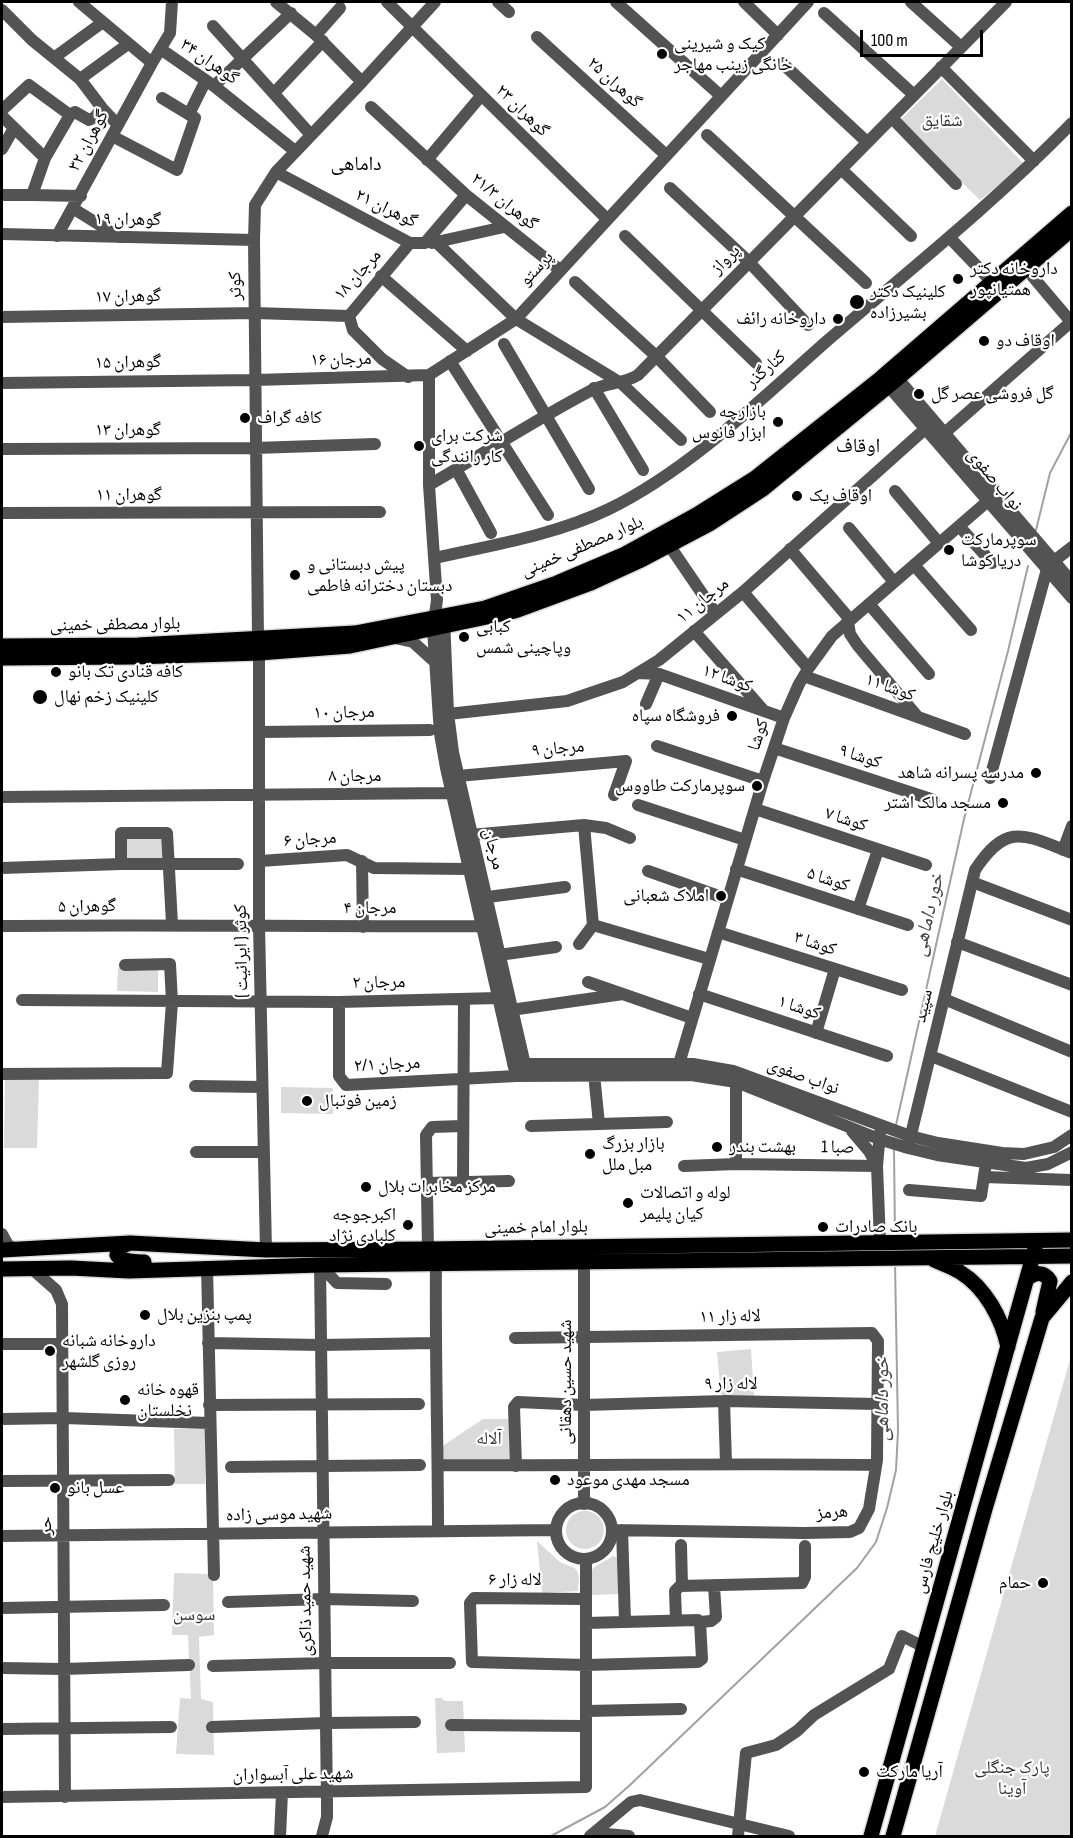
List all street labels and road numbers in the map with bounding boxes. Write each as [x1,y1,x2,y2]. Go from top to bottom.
street label: گوهران ۳۴ [176,34,242,90]
street label: گوهران ۲۵ [582,53,646,113]
street label: گوهران ۲۳ [491,80,553,142]
street label: گوهران ۳۲ [64,107,114,175]
street label: گوهران ۲۱/۳ [466,169,542,235]
street label: گوهران ۲۱ [352,185,420,233]
street label: گوهران ۱۹ [95,209,161,231]
street label: پرواز [707,241,745,279]
street label: مرجان ۱۸ [330,245,386,305]
street label: پرستو [515,247,559,291]
street label: کوثر [225,271,247,301]
street label: گوهران ۱۷ [95,286,161,308]
street label: کنارگذر [741,346,791,394]
street label: مرجان ۱۶ [310,349,372,371]
street label: گوهران ۱۵ [95,352,161,374]
street label: گوهران ۱۳ [95,419,161,441]
street label: نواب صفوی [962,444,1026,516]
street label: گوهران ۱۱ [96,484,162,506]
street label: بلوار مصطفی خمینی [518,512,646,582]
street label: مرجان ۱۱ [672,573,734,629]
street label: بلوار مصطفی خمینی [50,613,180,637]
street label: کوشا ۱۲ [699,660,755,698]
street label: کوشا ۱۱ [862,669,918,707]
street label: مرجان ۱۰ [313,702,375,724]
street label: کوشا [744,716,774,754]
street label: مرجان ۹ [531,736,585,762]
street label: کوشا ۹ [836,740,884,774]
street label: مرجان ۸ [329,765,381,787]
street label: کوشا ۷ [822,803,870,837]
street label: مرجان [477,826,509,872]
street label: مرجان ۶ [283,827,337,853]
street label: کوشا ۵ [804,863,852,897]
street label: گوهران ۵ [58,896,116,918]
street label: مرجان ۴ [344,897,396,919]
street label: کوثر ( ایرانیت ) [230,904,254,998]
street label: کوشا ۳ [791,927,839,961]
street label: مرجان ۲ [352,972,406,994]
street label: سپید [910,987,938,1025]
street label: کوشا ۱ [775,991,823,1025]
street label: مرجان ۲/۱ [353,1052,421,1078]
street label: نواب صفوی [764,1054,842,1100]
street label: صبا 1 [821,1137,855,1159]
street label: بلوار امام خمینی [484,1216,588,1240]
street label: لاله زار ۱۱ [699,1306,761,1328]
street label: شهید حسین دهقانی [555,1319,577,1445]
street label: لاله زار ۹ [704,1373,758,1395]
street label: بلوار خلیج فارس [909,1488,959,1596]
street label: هرمز [815,1501,849,1525]
street label: شهید موسی زاده [226,1503,332,1527]
street label: حر [35,1517,57,1535]
street label: شهید حمید ذاکری [294,1545,318,1657]
street label: لاله زار ۶ [488,1569,542,1591]
street label: شهید علی آبسواران [232,1763,354,1787]

